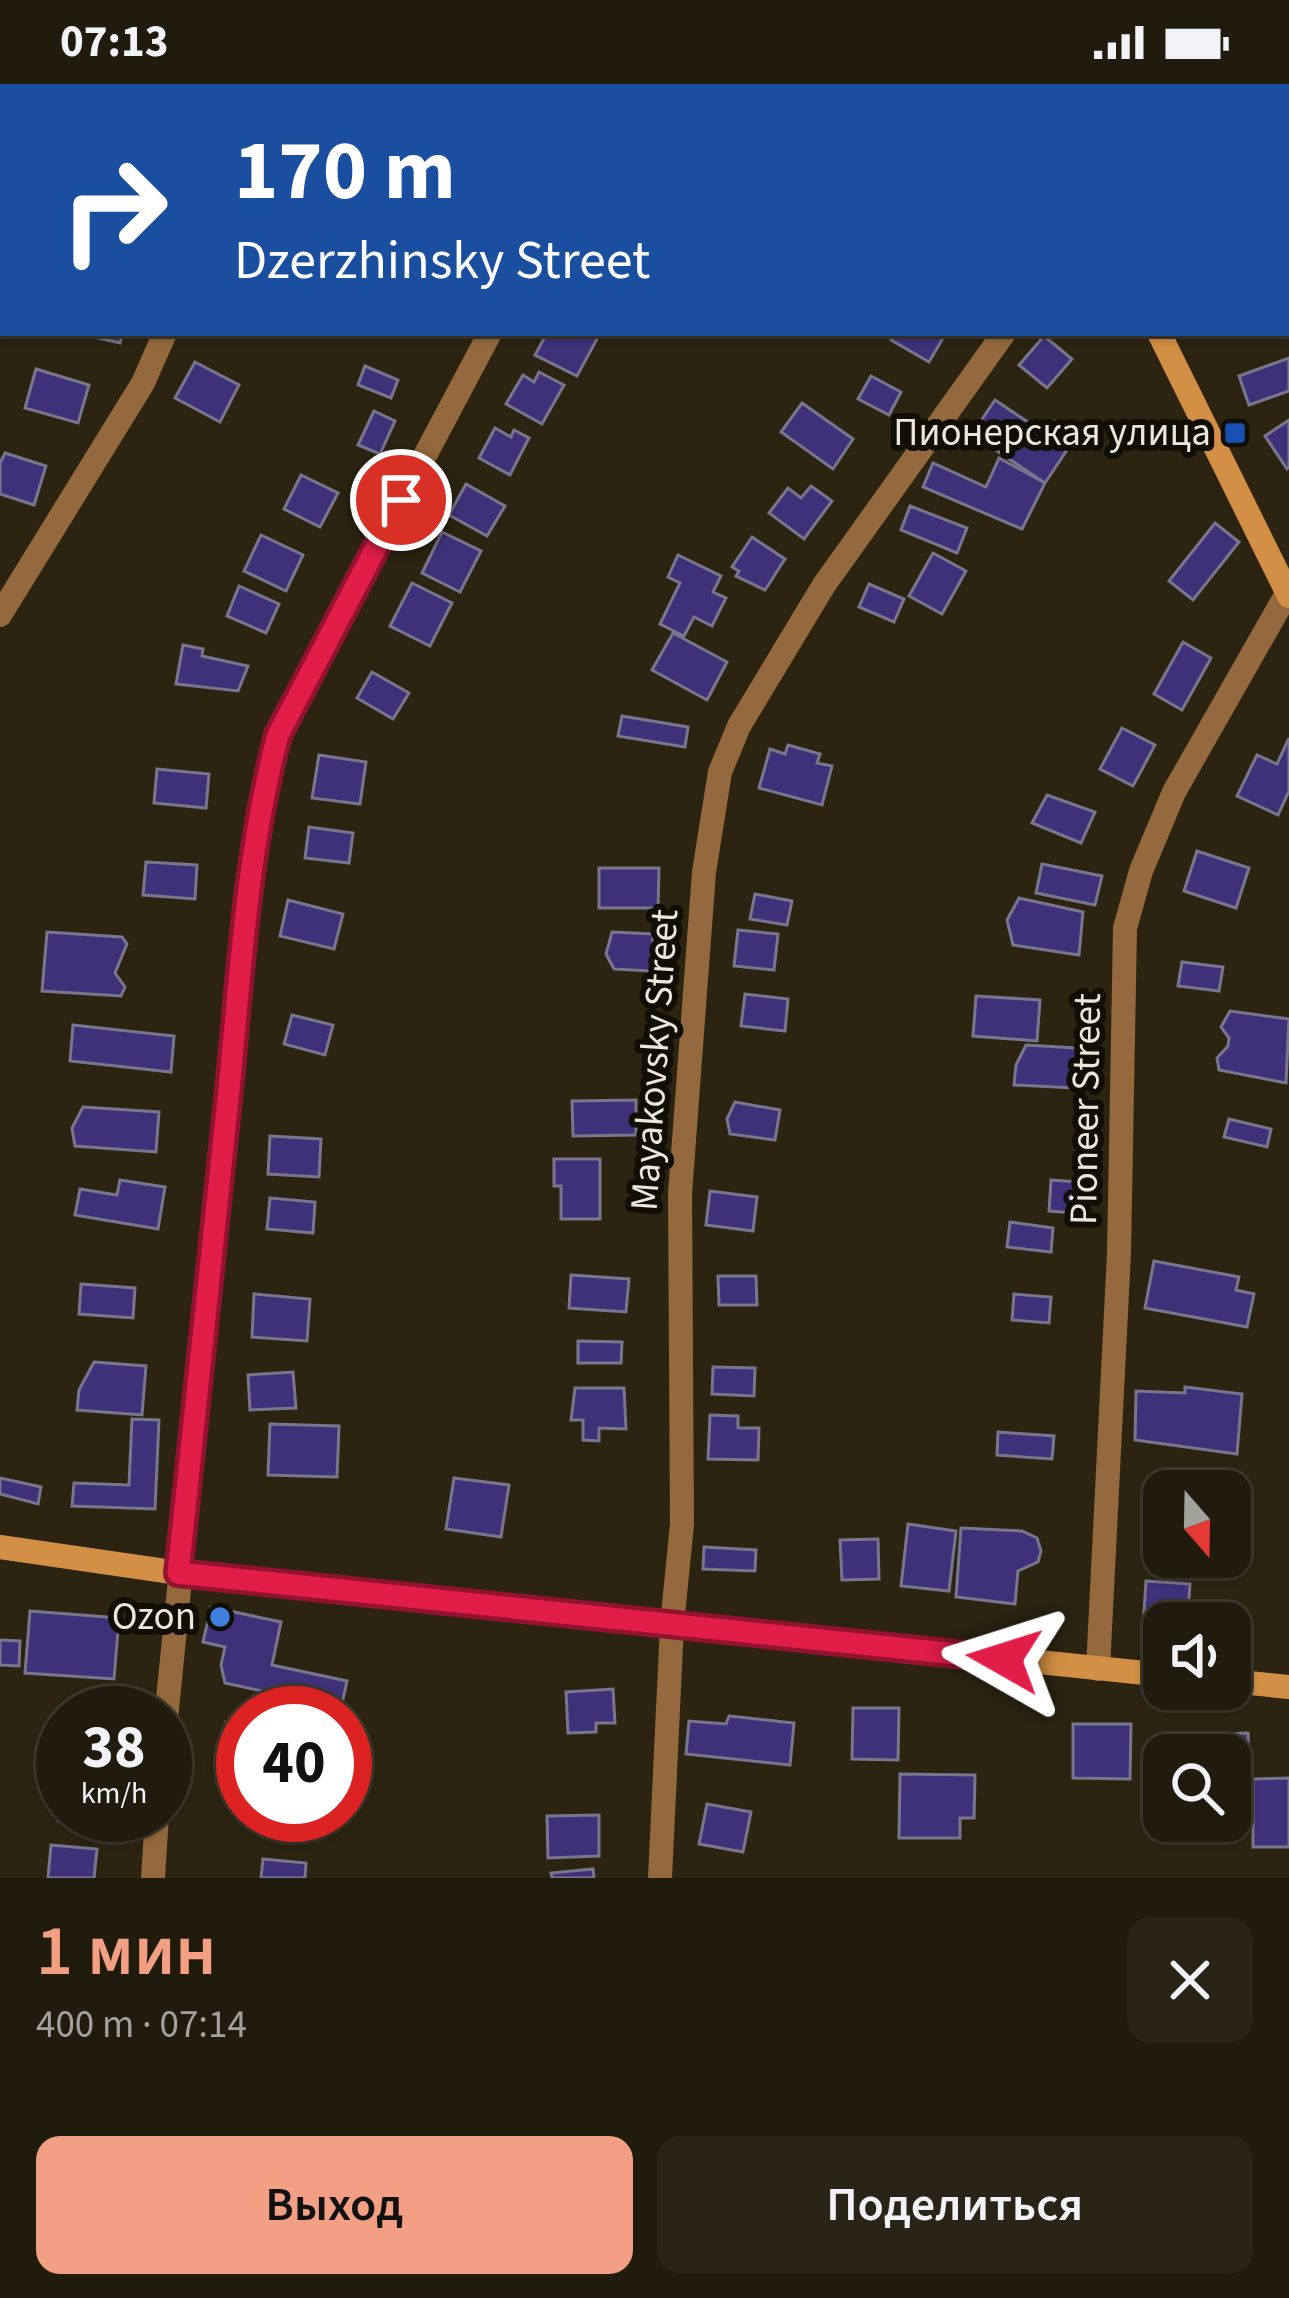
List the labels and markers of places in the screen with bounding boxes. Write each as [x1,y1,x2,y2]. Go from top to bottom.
place label: Пионерская улица [893,405,1211,461]
marker: Пионерская улица [1222,420,1248,446]
pin [350,449,452,551]
place label: Ozon [112,1589,196,1645]
marker: Ozon [207,1604,233,1630]

